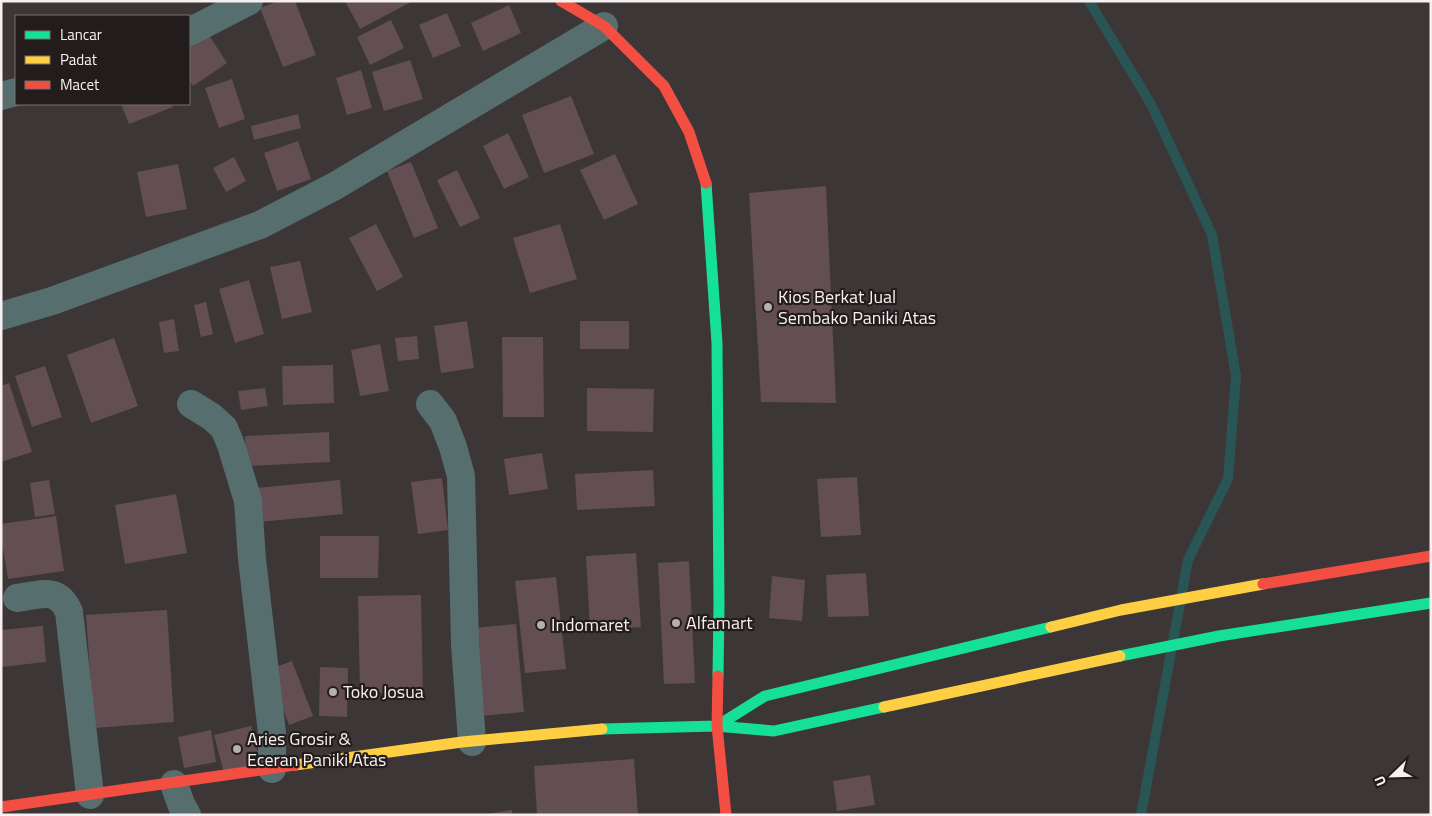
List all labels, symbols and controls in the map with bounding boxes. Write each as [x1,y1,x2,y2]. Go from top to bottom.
legend [15,15,190,105]
text: Lancar [60,23,102,46]
text: Padat [60,48,98,71]
text: Macet [60,73,100,96]
place label: Kios Berkat Jual Sembako Paniki Atas [778,283,936,331]
marker: Kios Berkat Jual Sembako Paniki Atas [762,301,774,313]
place label: Alfamart [686,609,753,636]
place label: Indomaret [551,611,630,638]
marker: Alfamart [670,617,682,629]
marker: Indomaret [535,619,547,631]
place label: Toko Josua [343,678,424,705]
marker: Toko Josua [327,686,339,698]
place label: Aries Grosir & Eceran Paniki Atas [247,725,386,773]
marker: Aries Grosir & Eceran Paniki Atas [231,743,243,755]
north arrow [1367,751,1417,801]
text: U [1368,773,1391,790]

